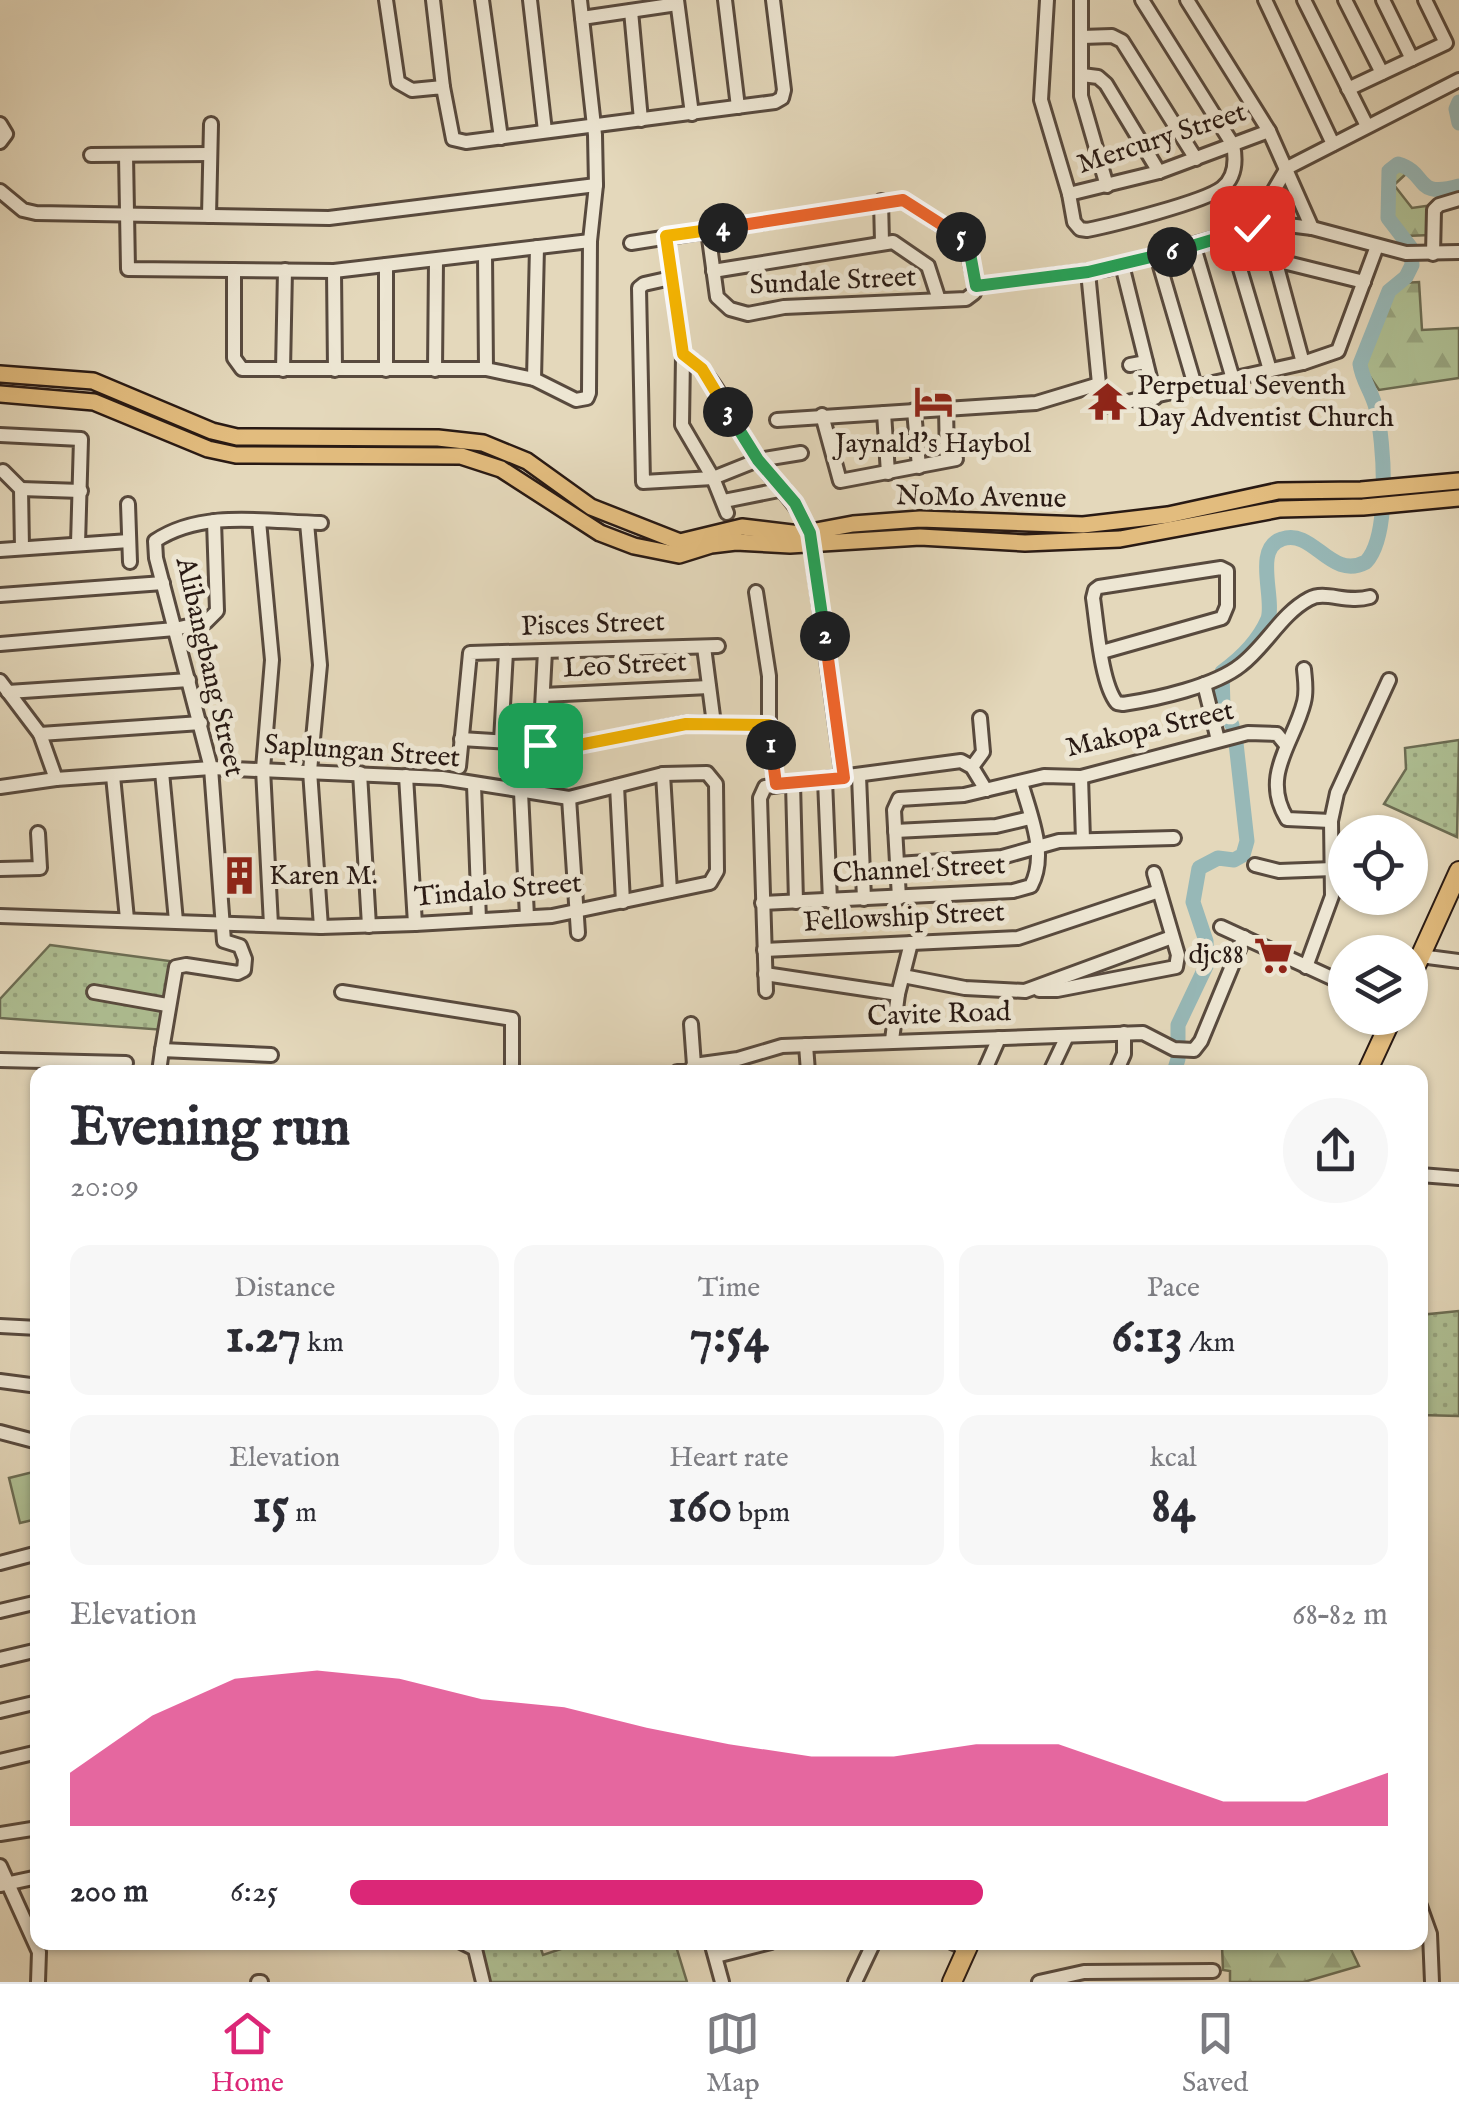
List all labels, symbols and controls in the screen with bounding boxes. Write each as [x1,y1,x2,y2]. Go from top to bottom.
street label: Mercury Street [1073,95,1251,183]
pin [1210,186,1295,271]
icon: check [1225,201,1280,256]
pin: 4 [698,203,748,253]
text: 4 [716,210,730,245]
pin: 5 [936,212,986,262]
text: 5 [956,219,966,254]
pin: 6 [1147,227,1197,277]
text: 6 [1166,234,1178,269]
street label: Sundale Street [749,260,918,304]
place label: Perpetual Seventh Day Adventist Church [1137,369,1394,436]
hotel icon: Jaynald's Haybol [912,381,954,423]
temple icon: Perpetual Seventh Day Adventist Church [1086,381,1128,423]
pin: 3 [703,387,753,437]
text: 3 [723,394,733,429]
place label: Jaynald's Haybol [832,427,1032,462]
street label: NoMo Avenue [895,479,1067,517]
street label: Alibangbang Street [167,553,251,780]
street label: Pisces Street [520,605,666,645]
pin: 2 [800,611,850,661]
text: 2 [818,618,832,653]
street label: Leo Street [562,645,688,687]
street label: Makopa Street [1063,694,1238,766]
pin [498,703,583,788]
icon: arrive [513,718,568,773]
pin: 1 [746,720,796,770]
text: 1 [766,727,776,762]
street label: Saplungan Street [263,728,462,776]
map controls [1328,815,1428,1035]
button: locate [1328,815,1428,915]
street label: Channel Street [832,848,1007,892]
building icon: Karen M. [218,855,260,897]
place label: Karen M. [269,859,378,894]
street label: Tindalo Street [413,866,584,916]
street label: Fellowship Street [802,895,1006,941]
supermarket icon: djc88 [1253,934,1295,976]
button: layers [1328,935,1428,1035]
place label: djc88 [1188,938,1244,973]
street label: Cavite Road [867,995,1011,1035]
text: Evening run [70,1094,350,1164]
button: share [1283,1098,1388,1203]
text: 20:09 [70,1167,139,1208]
text: Distance [234,1271,335,1306]
text: Time [698,1271,760,1306]
text: Pace [1147,1271,1200,1306]
text: 1.27 [225,1306,301,1369]
text: 7:54 [690,1306,768,1369]
text: 6:13 [1111,1306,1183,1369]
text: km [301,1326,344,1361]
text: /km [1183,1326,1235,1361]
text: Elevation [229,1441,340,1476]
text: Heart rate [669,1441,789,1476]
text: kcal [1150,1441,1197,1476]
text: 15 [252,1476,289,1539]
text: 160 [668,1476,732,1539]
text: 84 [1151,1476,1195,1539]
text: m [289,1496,317,1531]
text: bpm [732,1496,790,1531]
text: Elevation [70,1595,197,1636]
text: 68–82 m [1292,1595,1388,1636]
text: 200 m [70,1872,148,1913]
text: 6:25 [230,1872,278,1913]
tab: Home [211,2006,284,2101]
tab: Map [705,2006,760,2101]
tab: Saved [1182,2006,1248,2101]

